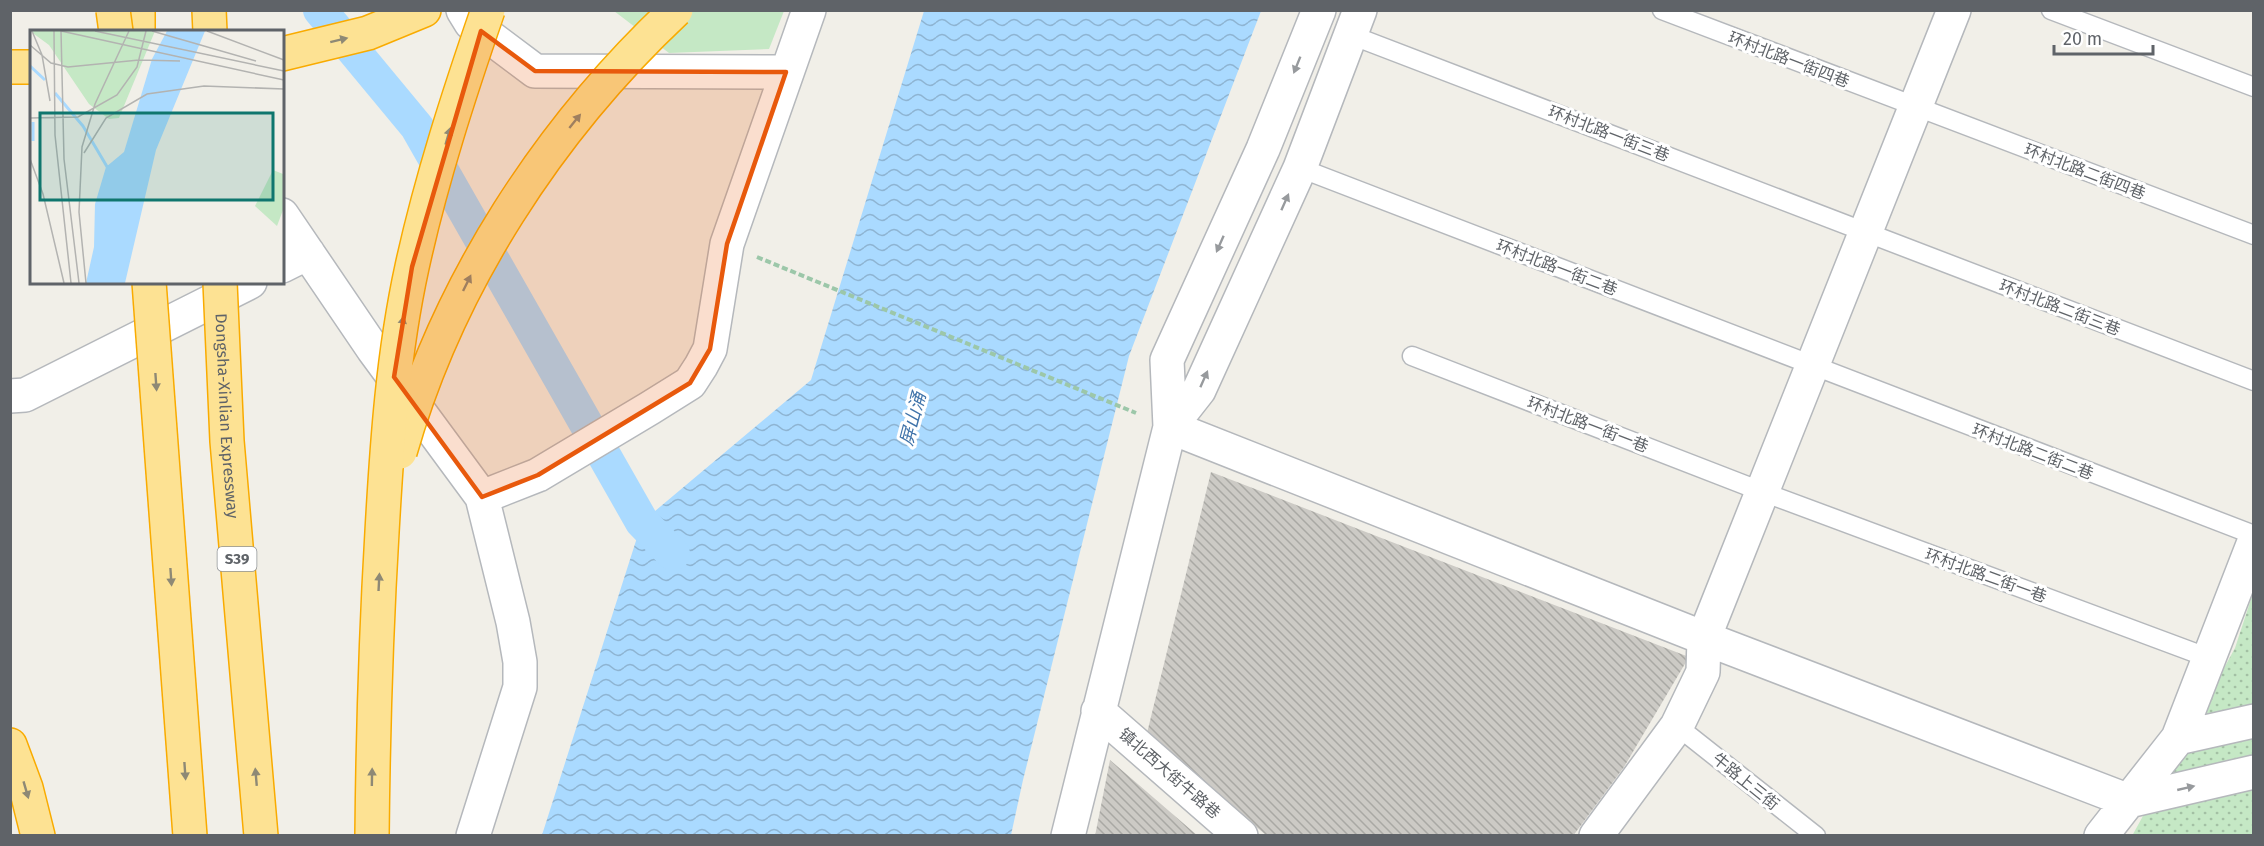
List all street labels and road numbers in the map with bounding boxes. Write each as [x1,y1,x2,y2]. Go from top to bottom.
street label: 环村北路一街四巷 [1726,28,1852,91]
street label: 环村北路一街三巷 [1546,102,1672,165]
street label: 环村北路二街四巷 [2022,140,2148,203]
street label: 环村北路一街二巷 [1494,236,1620,299]
street label: 环村北路二街三巷 [1997,276,2123,339]
street label: Dongsha-Xinlian Expressway [211,313,243,519]
street label: 环村北路一街一巷 [1525,393,1651,456]
street label: 环村北路二街二巷 [1970,420,2096,483]
street label: 环村北路二街一巷 [1922,545,2049,606]
road number: S39 [218,547,256,571]
street label: 镇北西大街牛路巷 [1115,724,1224,823]
street label: 牛路上三街 [1709,749,1783,814]

